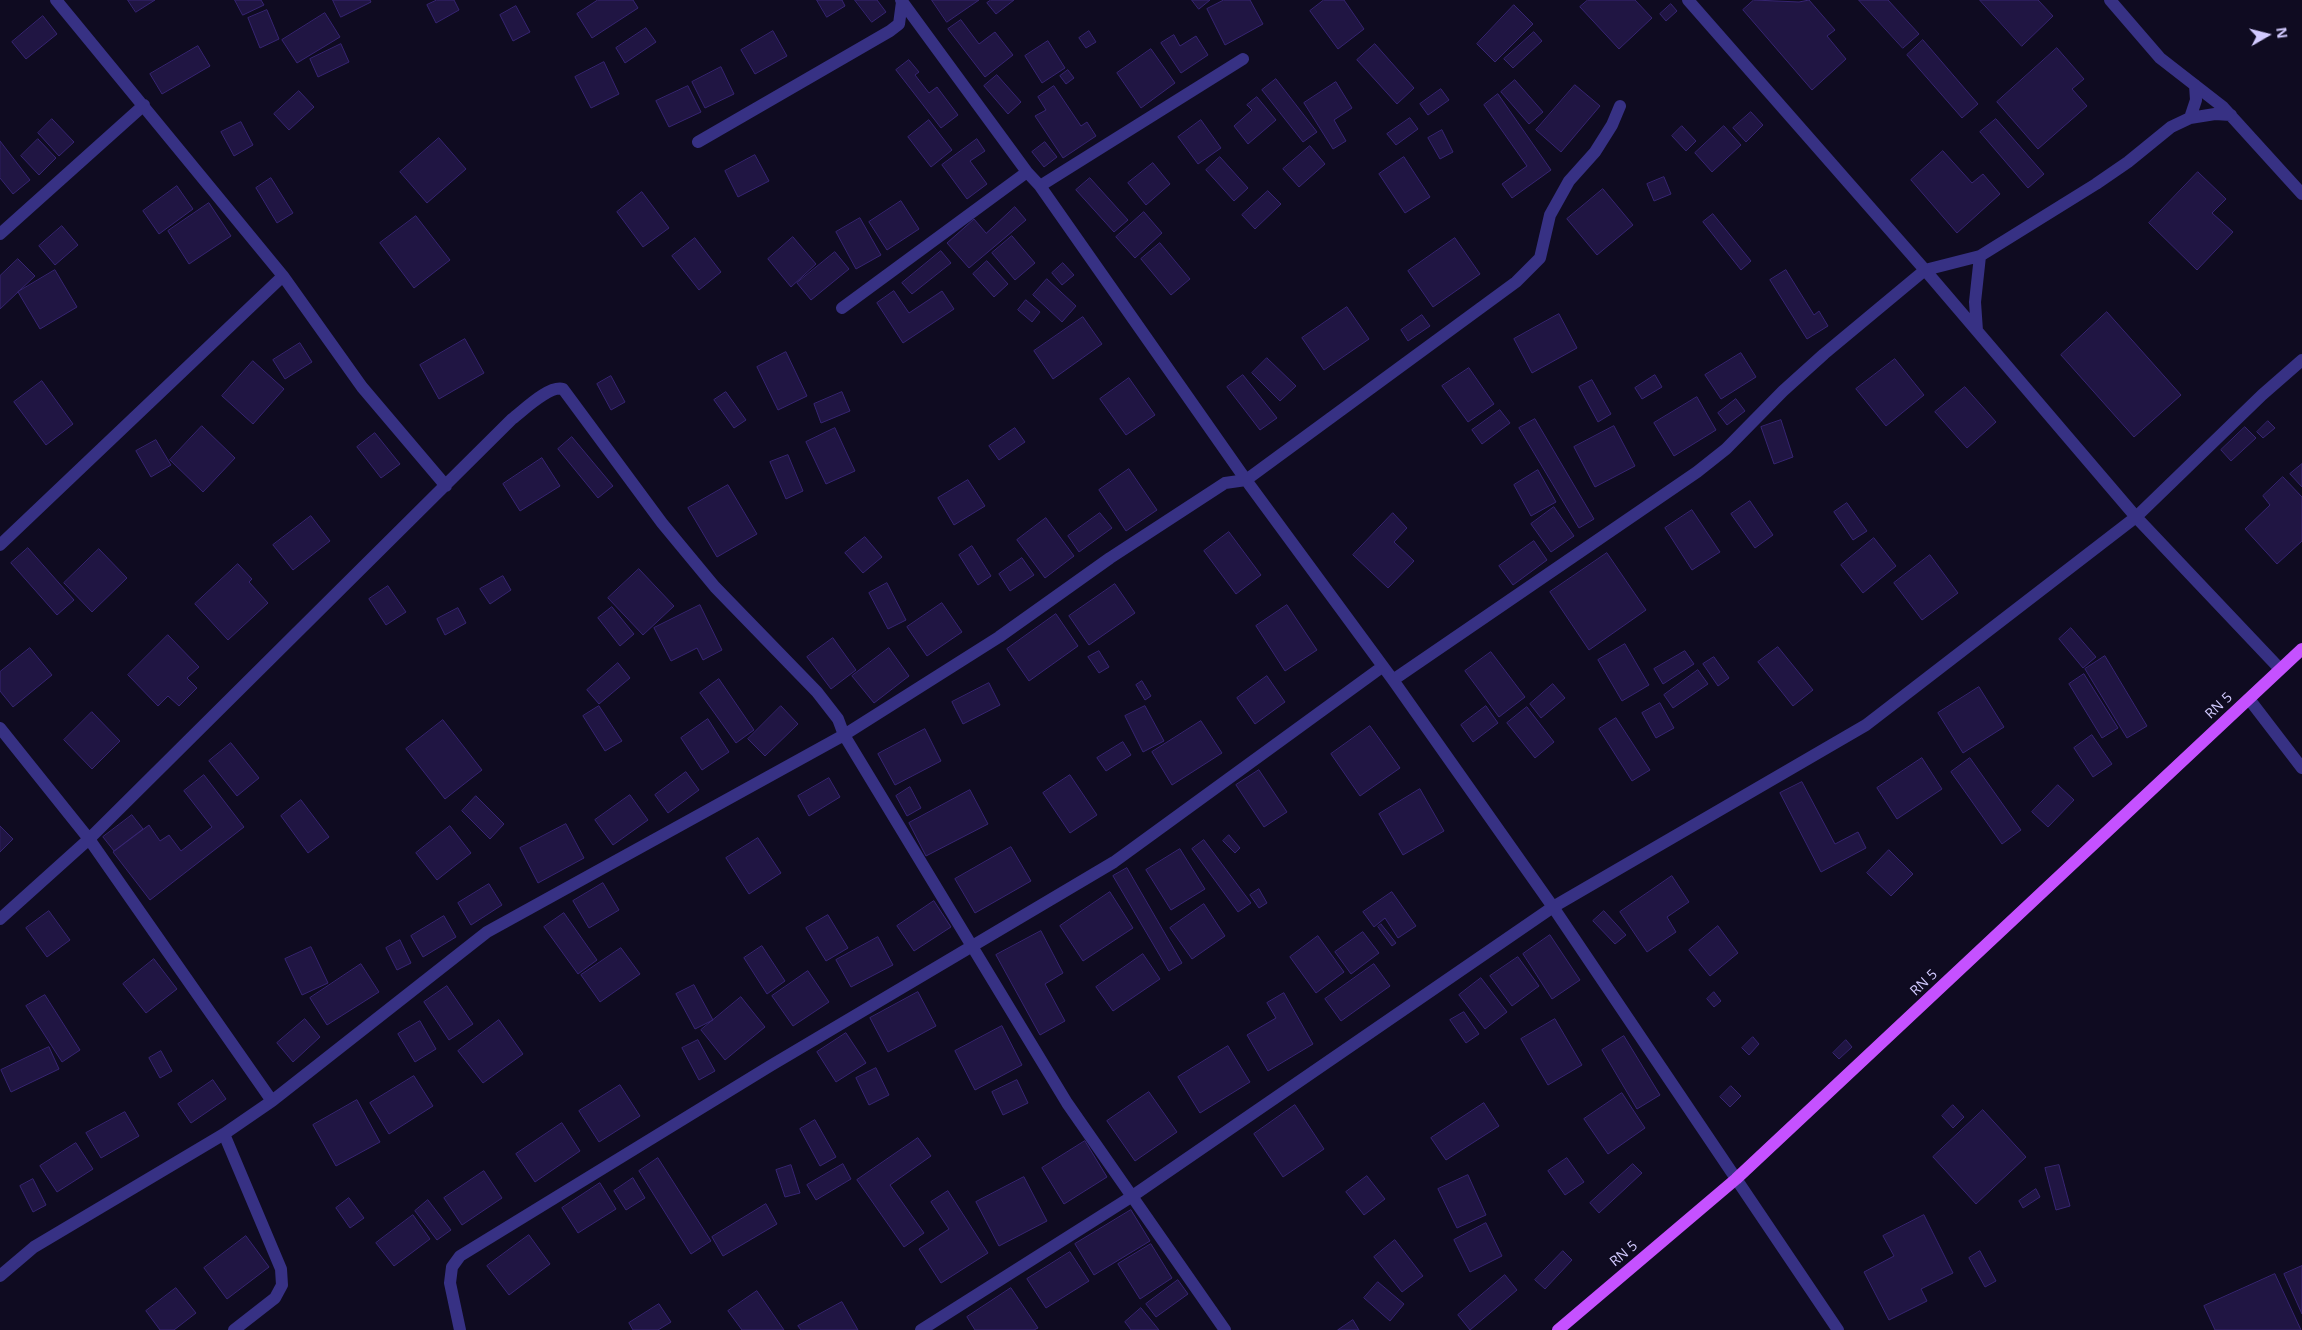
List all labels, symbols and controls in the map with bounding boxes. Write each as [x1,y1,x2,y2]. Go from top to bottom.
north arrow [2242,10,2292,60]
text: N [2272,26,2293,40]
street label: RN 5 [2202,689,2236,723]
street label: RN 5 [1907,966,1941,1000]
street label: RN 5 [1607,1238,1641,1270]

